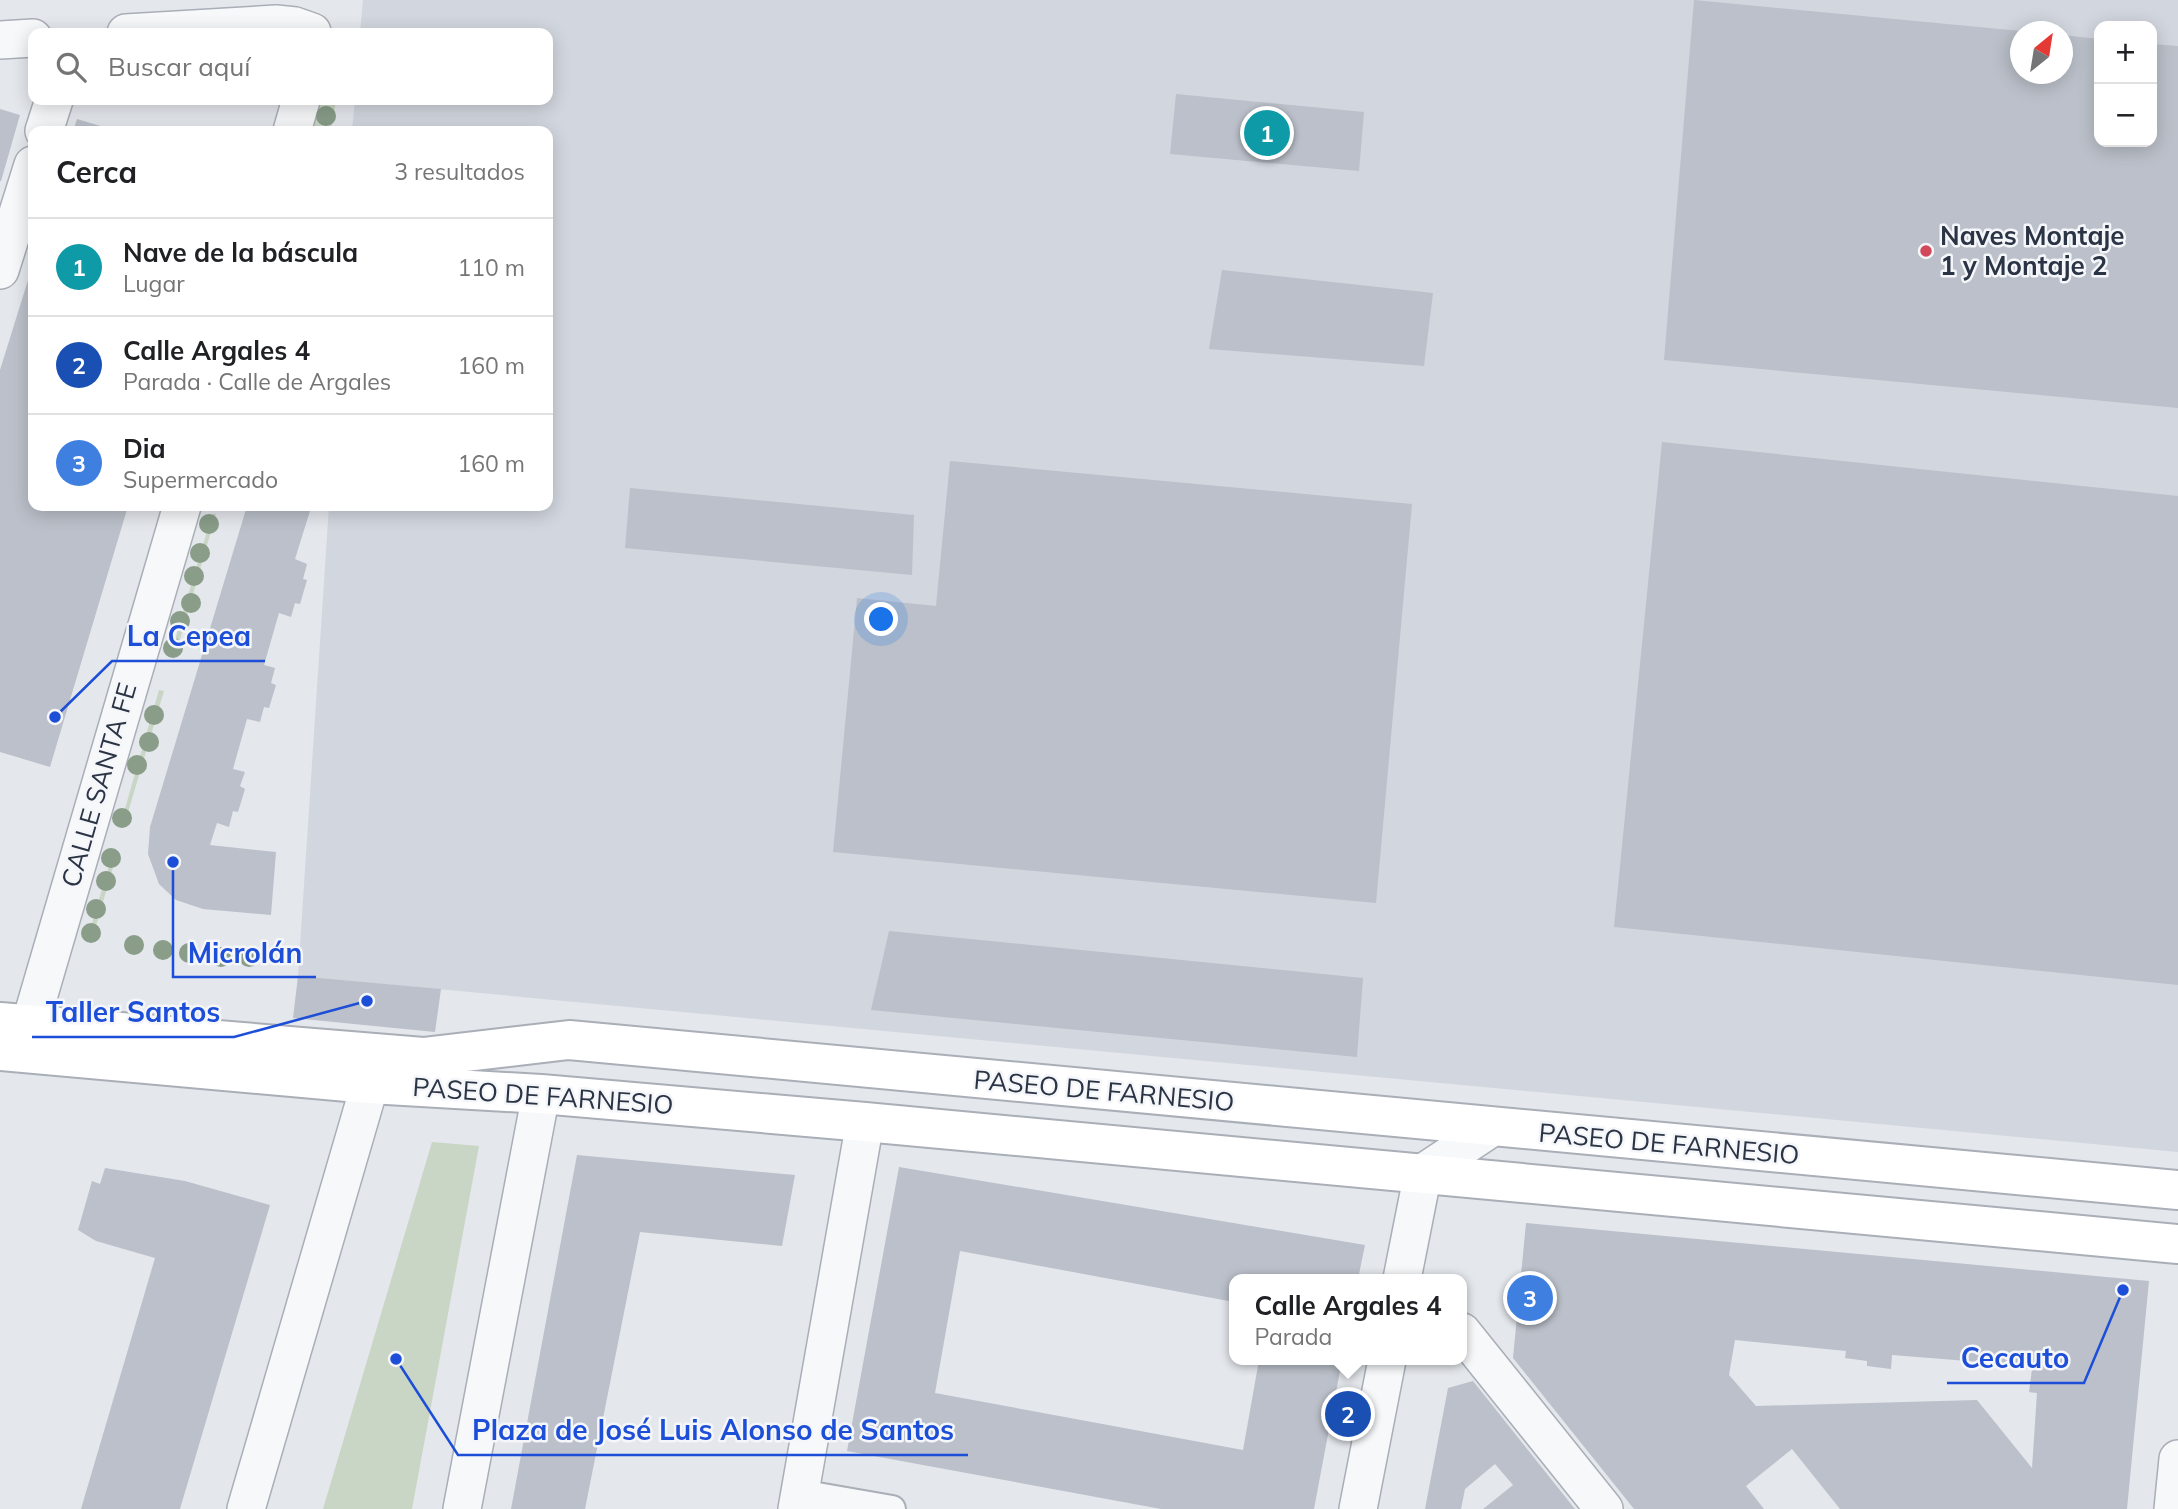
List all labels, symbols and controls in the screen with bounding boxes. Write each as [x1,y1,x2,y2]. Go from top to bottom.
north arrow [2010,21,2073,84]
map controls [2094,21,2157,147]
button: + [2094,21,2157,84]
search box [28,28,553,105]
icon: search [52,48,90,86]
text: Buscar aquí [108,50,251,83]
button: − [2094,84,2157,147]
pin: 1 [1244,107,1290,159]
text: Cerca [56,153,137,191]
text: 3 resultados [394,157,525,186]
place label: Naves Montaje 1 y Montaje 2 [1940,219,2125,282]
text: Nave de la báscula [123,236,358,269]
marker: Naves Montaje 1 y Montaje 2 [1918,243,1934,259]
text: 1 [72,253,86,282]
text: 110 m [457,253,525,282]
text: Lugar [123,269,185,298]
text: Calle Argales 4 [123,334,310,367]
text: 2 [72,351,86,380]
text: 160 m [457,351,525,380]
text: Parada · Calle de Argales [123,367,391,396]
text: Dia [123,432,166,465]
text: 3 [72,449,86,478]
text: 160 m [457,449,525,478]
text: Supermercado [123,465,278,494]
your location [864,602,898,636]
callout: La Cepea [112,612,265,661]
text: La Cepea [127,618,251,653]
street label: CALLE SANTA FE [54,679,143,891]
callout: Microlán [173,928,316,977]
text: Microlán [188,935,302,970]
callout: Taller Santos [32,988,234,1037]
text: Taller Santos [46,994,220,1029]
street label: PASEO DE FARNESIO [972,1063,1236,1118]
street label: PASEO DE FARNESIO [411,1070,675,1121]
street label: PASEO DE FARNESIO [1537,1116,1801,1171]
pin: 3 [1507,1272,1553,1324]
popup [1229,1274,1467,1365]
text: Calle Argales 4 [1255,1289,1442,1322]
text: Parada [1255,1322,1332,1351]
callout: Cecauto [1947,1334,2084,1383]
text: Cecauto [1961,1340,2069,1375]
pin: 2 [1325,1388,1371,1440]
callout: Plaza de José Luis Alonso de Santos [458,1406,968,1455]
text: Plaza de José Luis Alonso de Santos [472,1412,954,1447]

